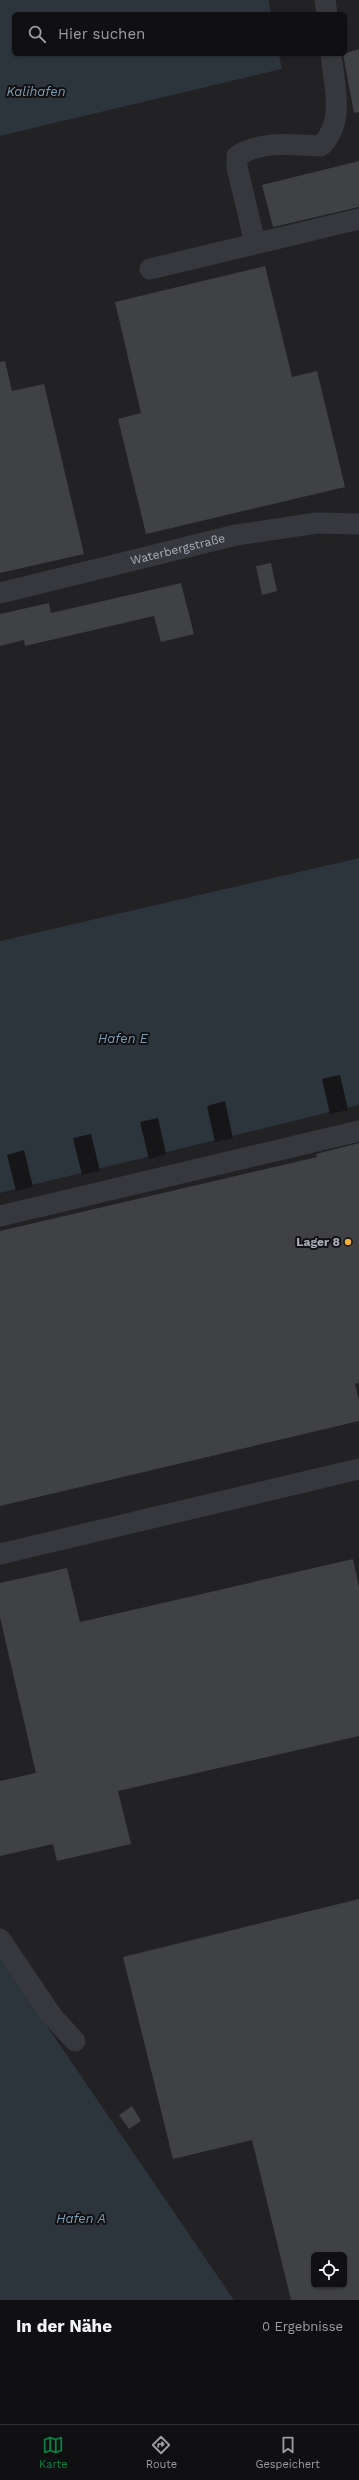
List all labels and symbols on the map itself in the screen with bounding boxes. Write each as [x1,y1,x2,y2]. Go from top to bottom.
water label: Kalihafen [7,84,66,99]
street label: Waterbergstraße [129,531,227,568]
water label: Hafen E [98,1031,149,1046]
place label: Lager 8 [296,1235,340,1249]
marker: Lager 8 [343,1237,353,1247]
water label: Hafen A [56,2211,106,2226]

